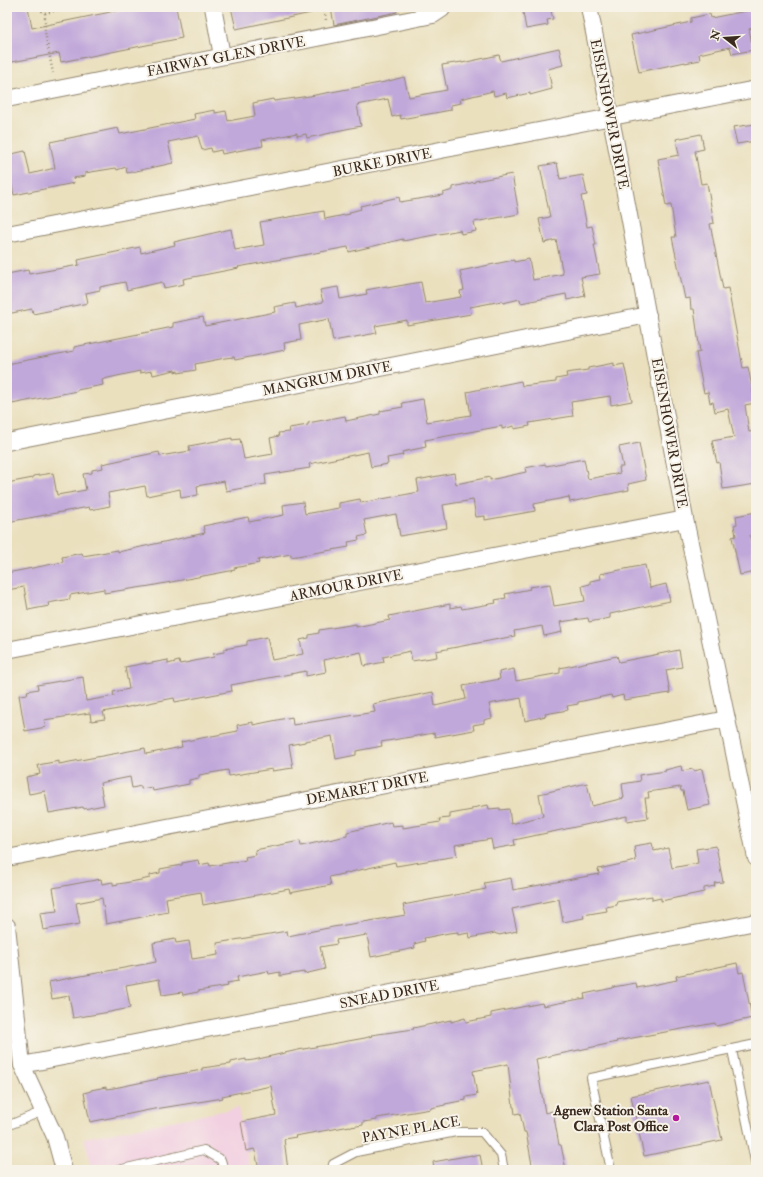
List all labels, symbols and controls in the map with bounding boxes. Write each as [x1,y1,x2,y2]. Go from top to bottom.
north arrow [705,18,745,58]
text: N [708,28,724,43]
street label: FAIRWAY GLEN DRIVE [145,33,307,80]
street label: EISENHOWER DRIVE [587,38,632,191]
street label: BURKE DRIVE [331,145,433,180]
street label: EISENHOWER DRIVE [648,356,691,510]
street label: MANGRUM DRIVE [261,358,393,399]
street label: ARMOUR DRIVE [287,566,404,605]
street label: DEMARET DRIVE [305,768,430,809]
street label: SNEAD DRIVE [338,977,440,1012]
place label: Agnew Station Santa Clara Post Office [552,1102,669,1135]
street label: PAYNE PLACE [361,1113,461,1146]
marker: Agnew Station Santa Clara Post Office [671,1113,681,1123]

